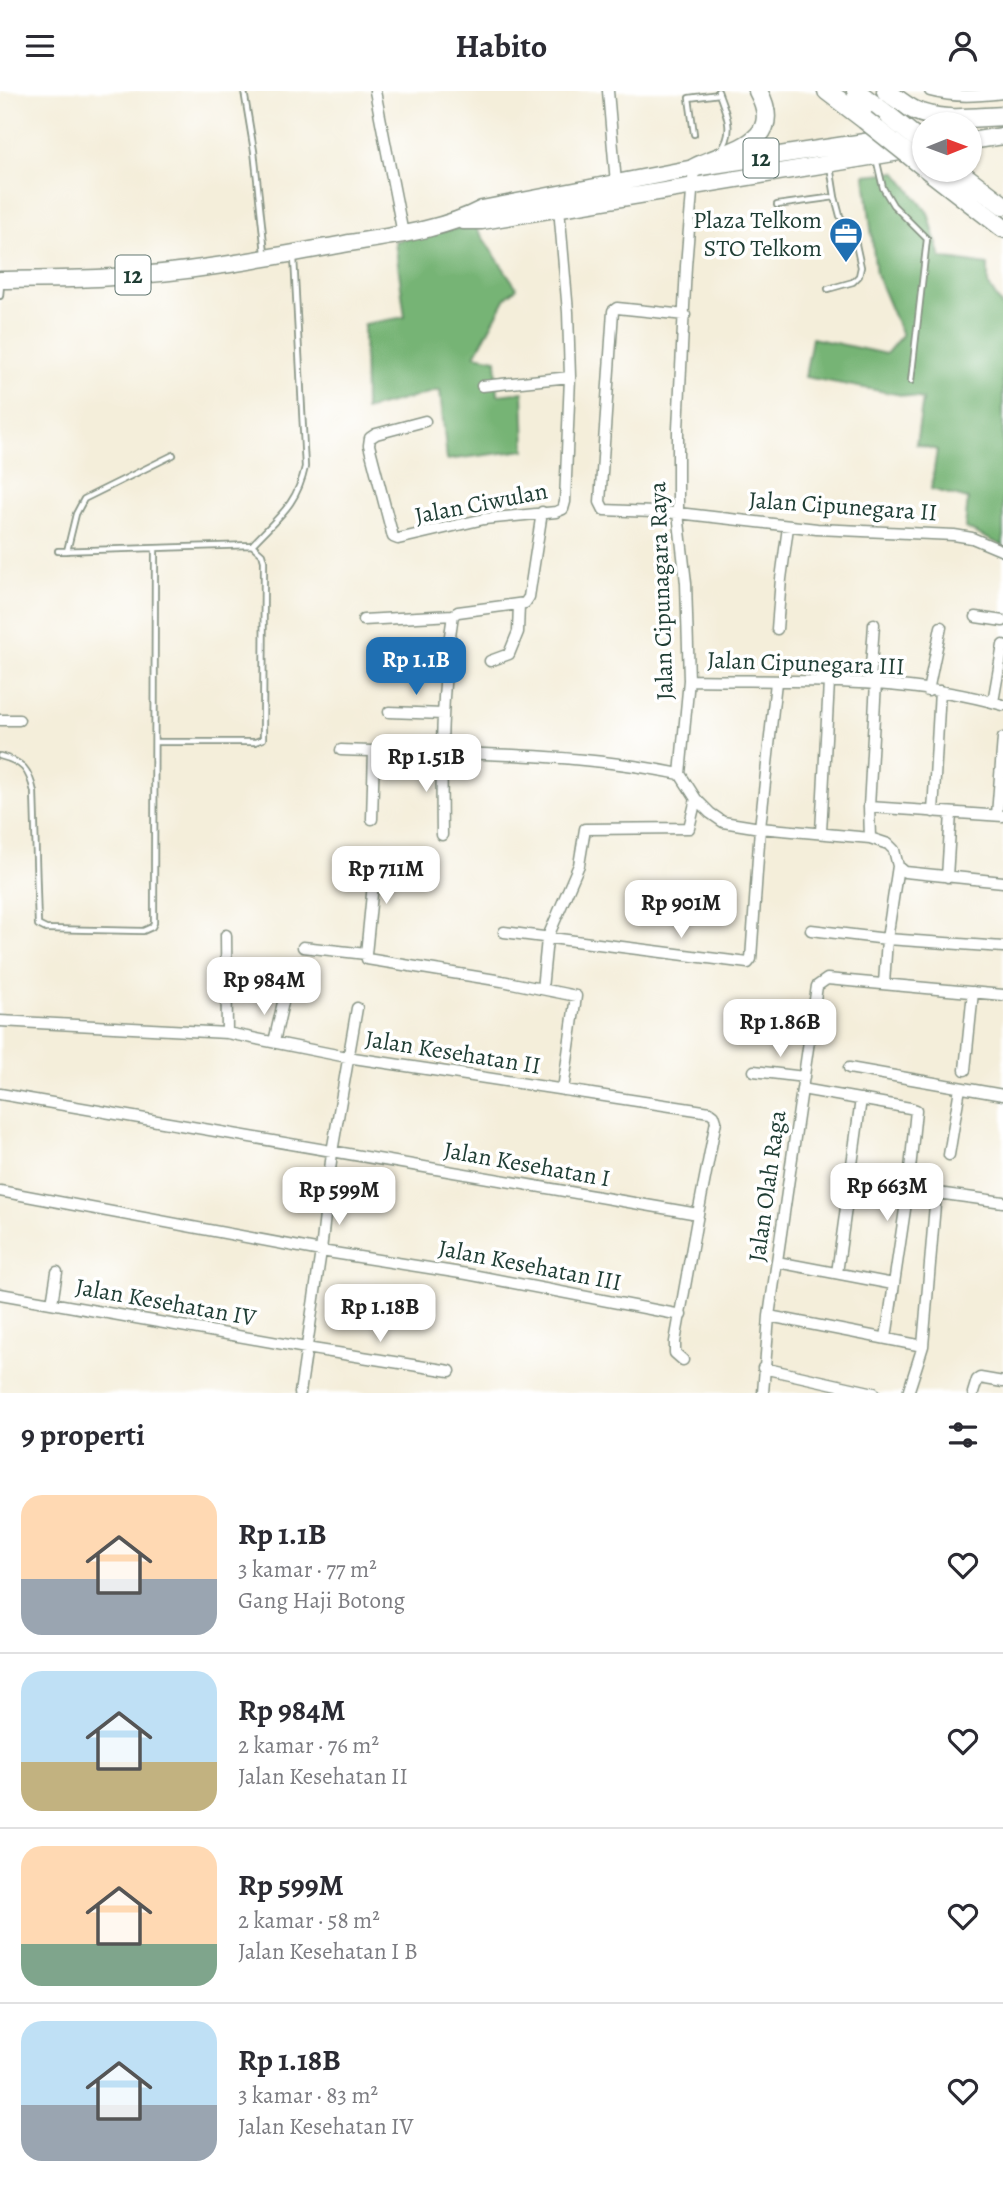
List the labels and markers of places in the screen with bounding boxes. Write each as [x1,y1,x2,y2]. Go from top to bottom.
place label: Plaza Telkom STO Telkom [693,204,822,264]
office icon: Plaza Telkom STO Telkom [827,215,865,264]
pin: Rp 1.1B [351,637,481,697]
pin: Rp 1.51B [354,735,498,794]
pin: Rp 711M [321,847,451,906]
pin: Rp 901M [616,881,746,940]
pin: Rp 984M [199,957,329,1017]
pin: Rp 1.86B [708,999,852,1059]
pin: Rp 663M [822,1163,952,1223]
pin: Rp 599M [274,1167,404,1227]
pin: Rp 1.18B [308,1285,452,1344]

